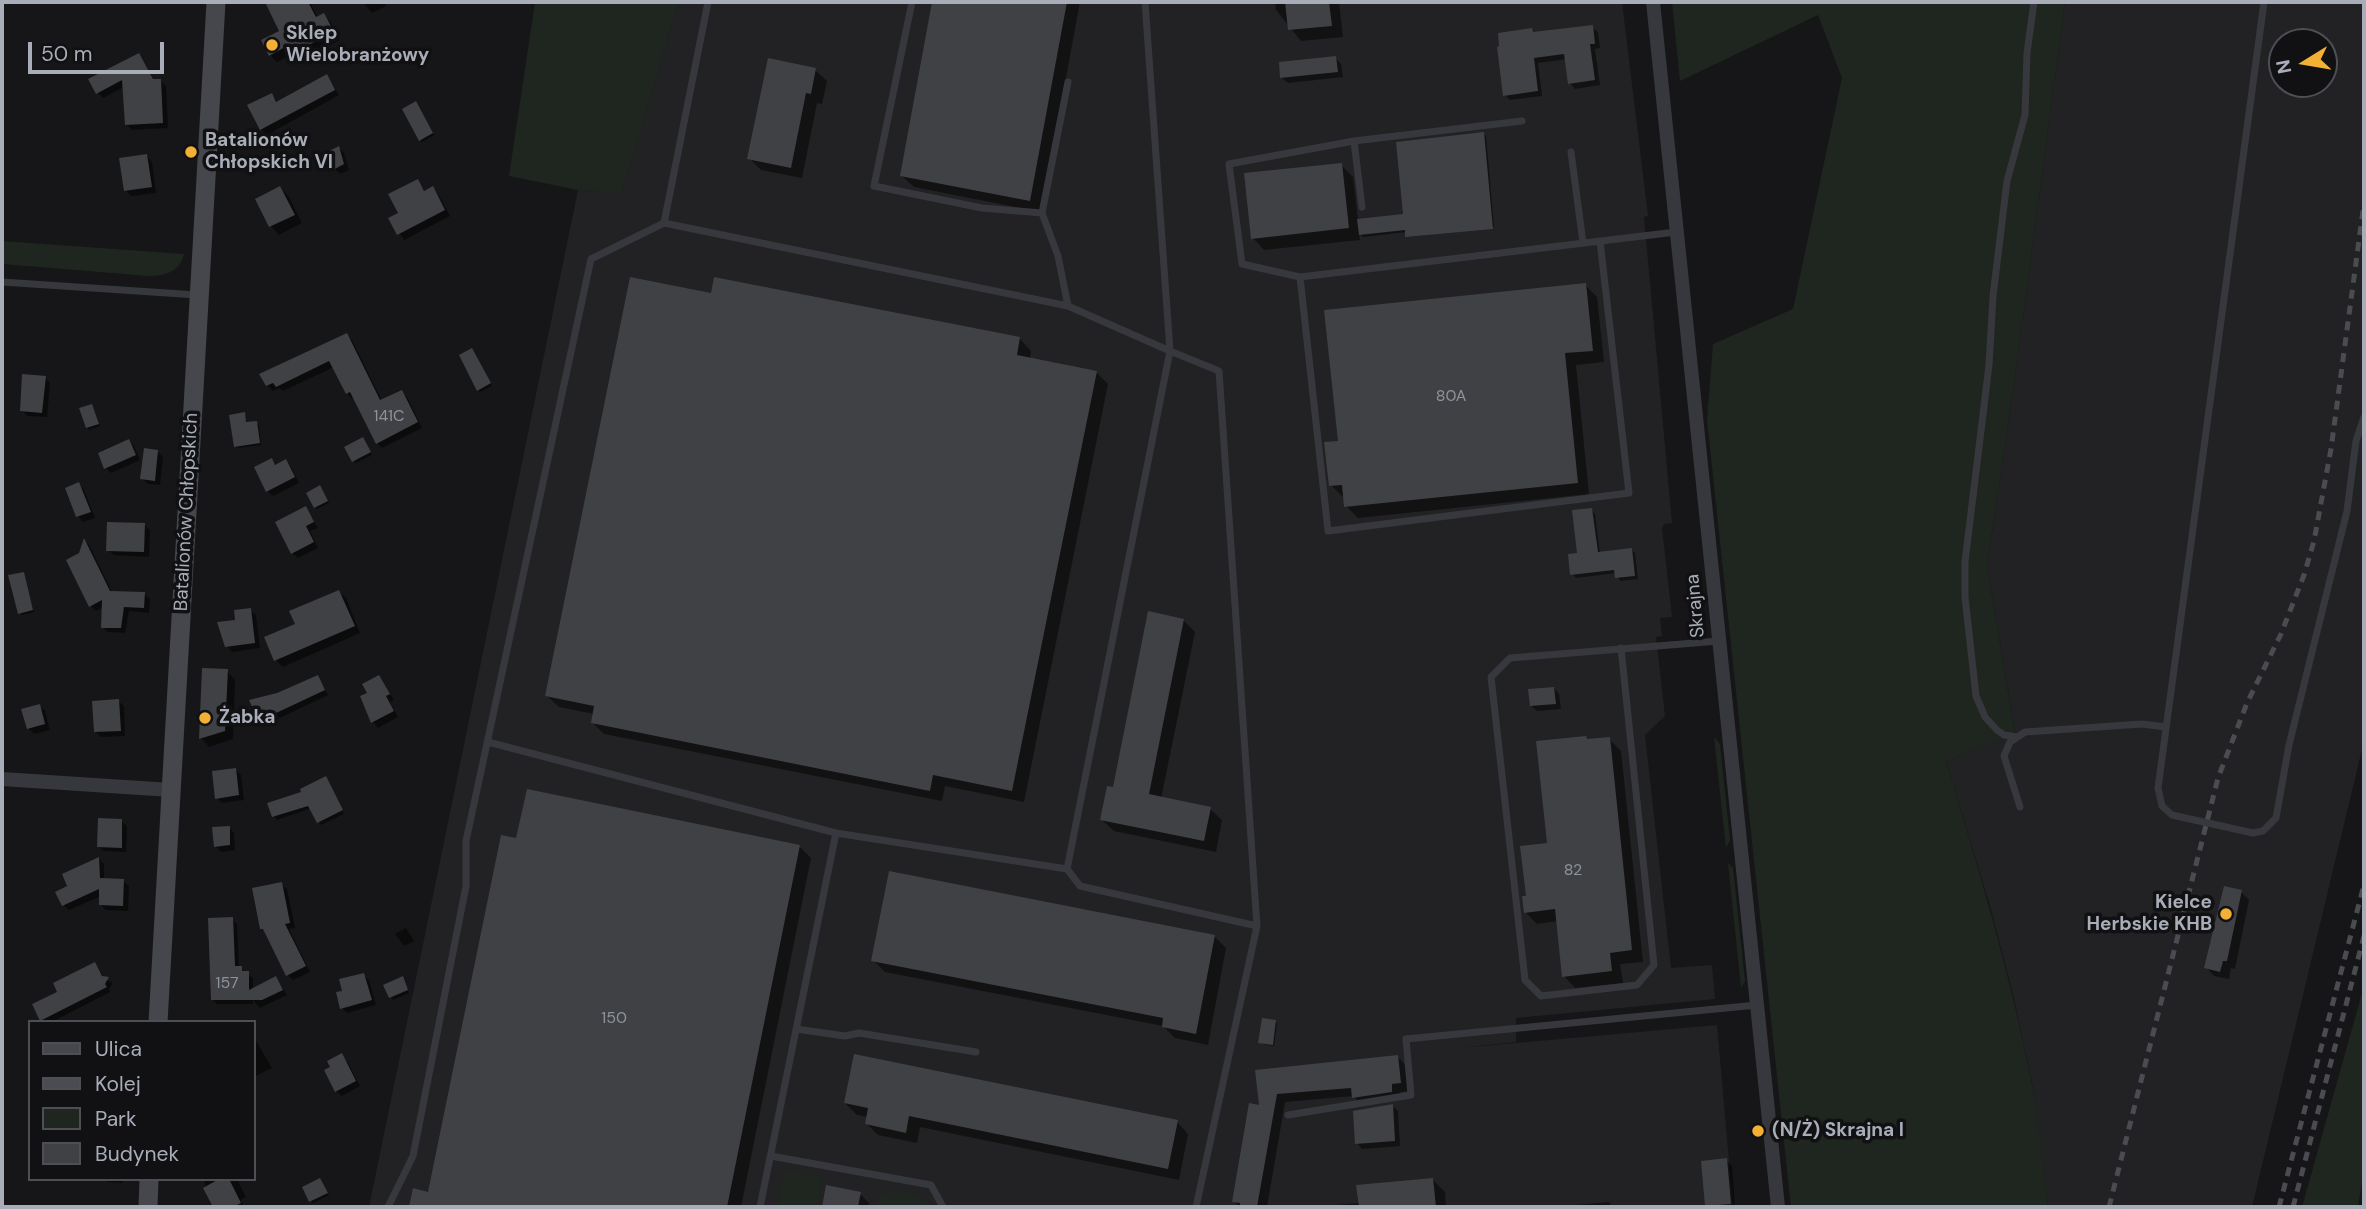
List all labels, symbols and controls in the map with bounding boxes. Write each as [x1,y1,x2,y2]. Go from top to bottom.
place label: Sklep Wielobranżowy [286,23,429,67]
scale bar [32,28,168,72]
north arrow [2268,28,2338,98]
marker: Sklep Wielobranżowy [264,37,280,53]
text: 50 m [41,40,92,68]
text: N [2270,58,2297,76]
place label: Batalionów Chłopskich VI [205,130,333,174]
marker: Batalionów Chłopskich VI [183,144,199,160]
house number: 80A [1436,387,1466,407]
house number: 141C [373,407,405,427]
street label: Batalionów Chłopskich [170,412,204,612]
street label: Skrajna [1682,573,1710,639]
place label: Żabka [219,707,275,729]
marker: Żabka [197,710,213,726]
house number: 82 [1564,861,1582,881]
place label: Kielce Herbskie KHB [2086,892,2212,936]
marker: Kielce Herbskie KHB [2218,906,2234,922]
house number: 157 [215,974,239,994]
house number: 150 [601,1009,627,1029]
legend [28,1020,256,1181]
text: Ulica [95,1035,142,1063]
text: Kolej [95,1070,141,1098]
text: Park [95,1105,136,1133]
place label: (N/Ż) Skrajna I [1772,1120,1904,1142]
marker: (N/Ż) Skrajna I [1750,1123,1766,1139]
text: Budynek [95,1140,179,1168]

